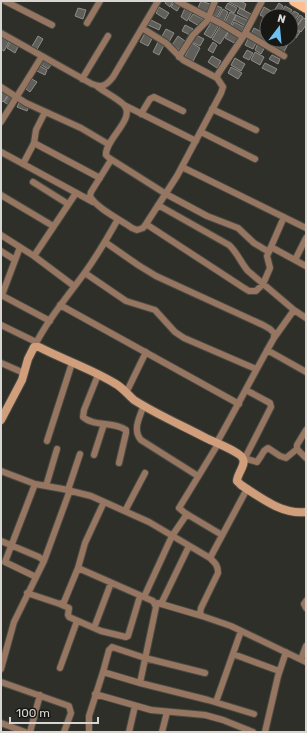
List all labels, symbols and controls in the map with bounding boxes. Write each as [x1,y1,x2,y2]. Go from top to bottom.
north arrow [259,8,299,48]
text: N [276,12,287,26]
scale bar [10,699,98,725]
text: 100 m [16,706,50,720]

